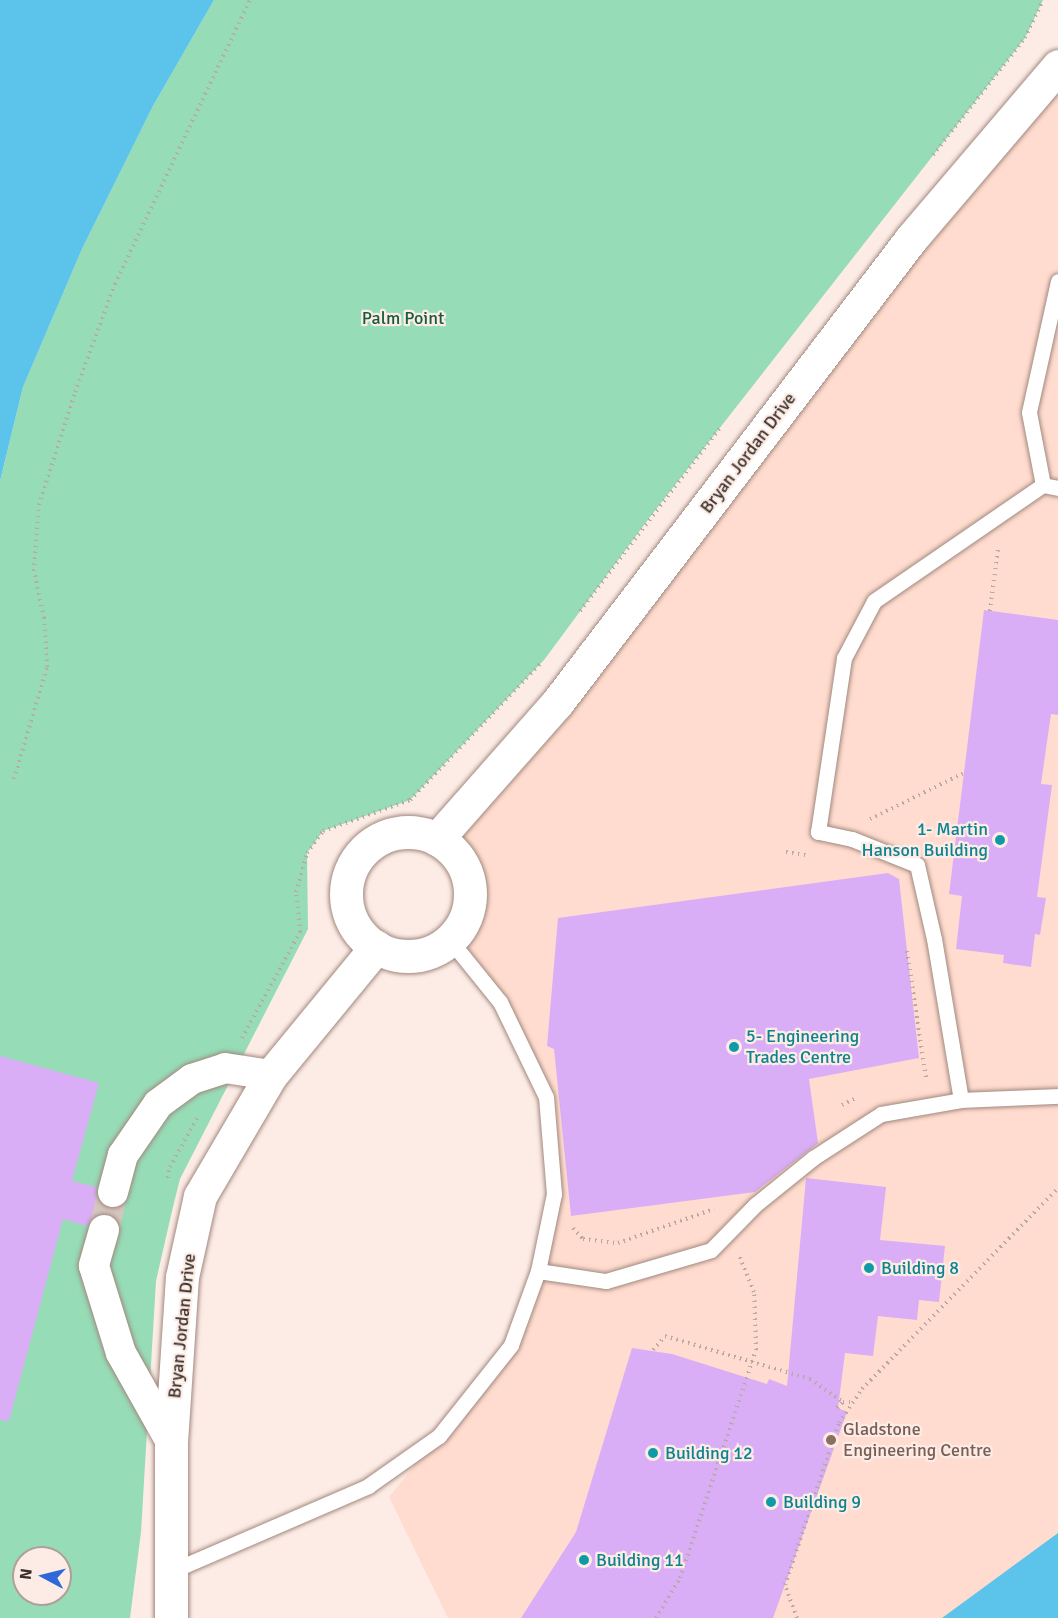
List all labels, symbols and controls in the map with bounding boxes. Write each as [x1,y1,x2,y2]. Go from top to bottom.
park label: Palm Point [362,307,444,329]
street label: Bryan Jordan Drive [696,388,800,518]
place label: 1- Martin Hanson Building [861,819,988,862]
marker: 1- Martin Hanson Building [993,833,1007,847]
place label: 5- Engineering Trades Centre [746,1026,859,1068]
marker: 5- Engineering Trades Centre [727,1040,741,1054]
street label: Bryan Jordan Drive [164,1253,200,1399]
place label: Building 8 [881,1257,959,1279]
marker: Building 8 [862,1261,876,1275]
place label: Gladstone Engineering Centre [843,1419,991,1462]
marker: Gladstone Engineering Centre [824,1433,838,1447]
place label: Building 12 [665,1442,753,1464]
marker: Building 12 [646,1446,660,1460]
place label: Building 9 [783,1491,861,1513]
marker: Building 9 [764,1495,778,1509]
north arrow [12,1546,72,1606]
place label: Building 11 [596,1549,684,1571]
marker: Building 11 [577,1553,591,1567]
text: N [16,1567,37,1581]

